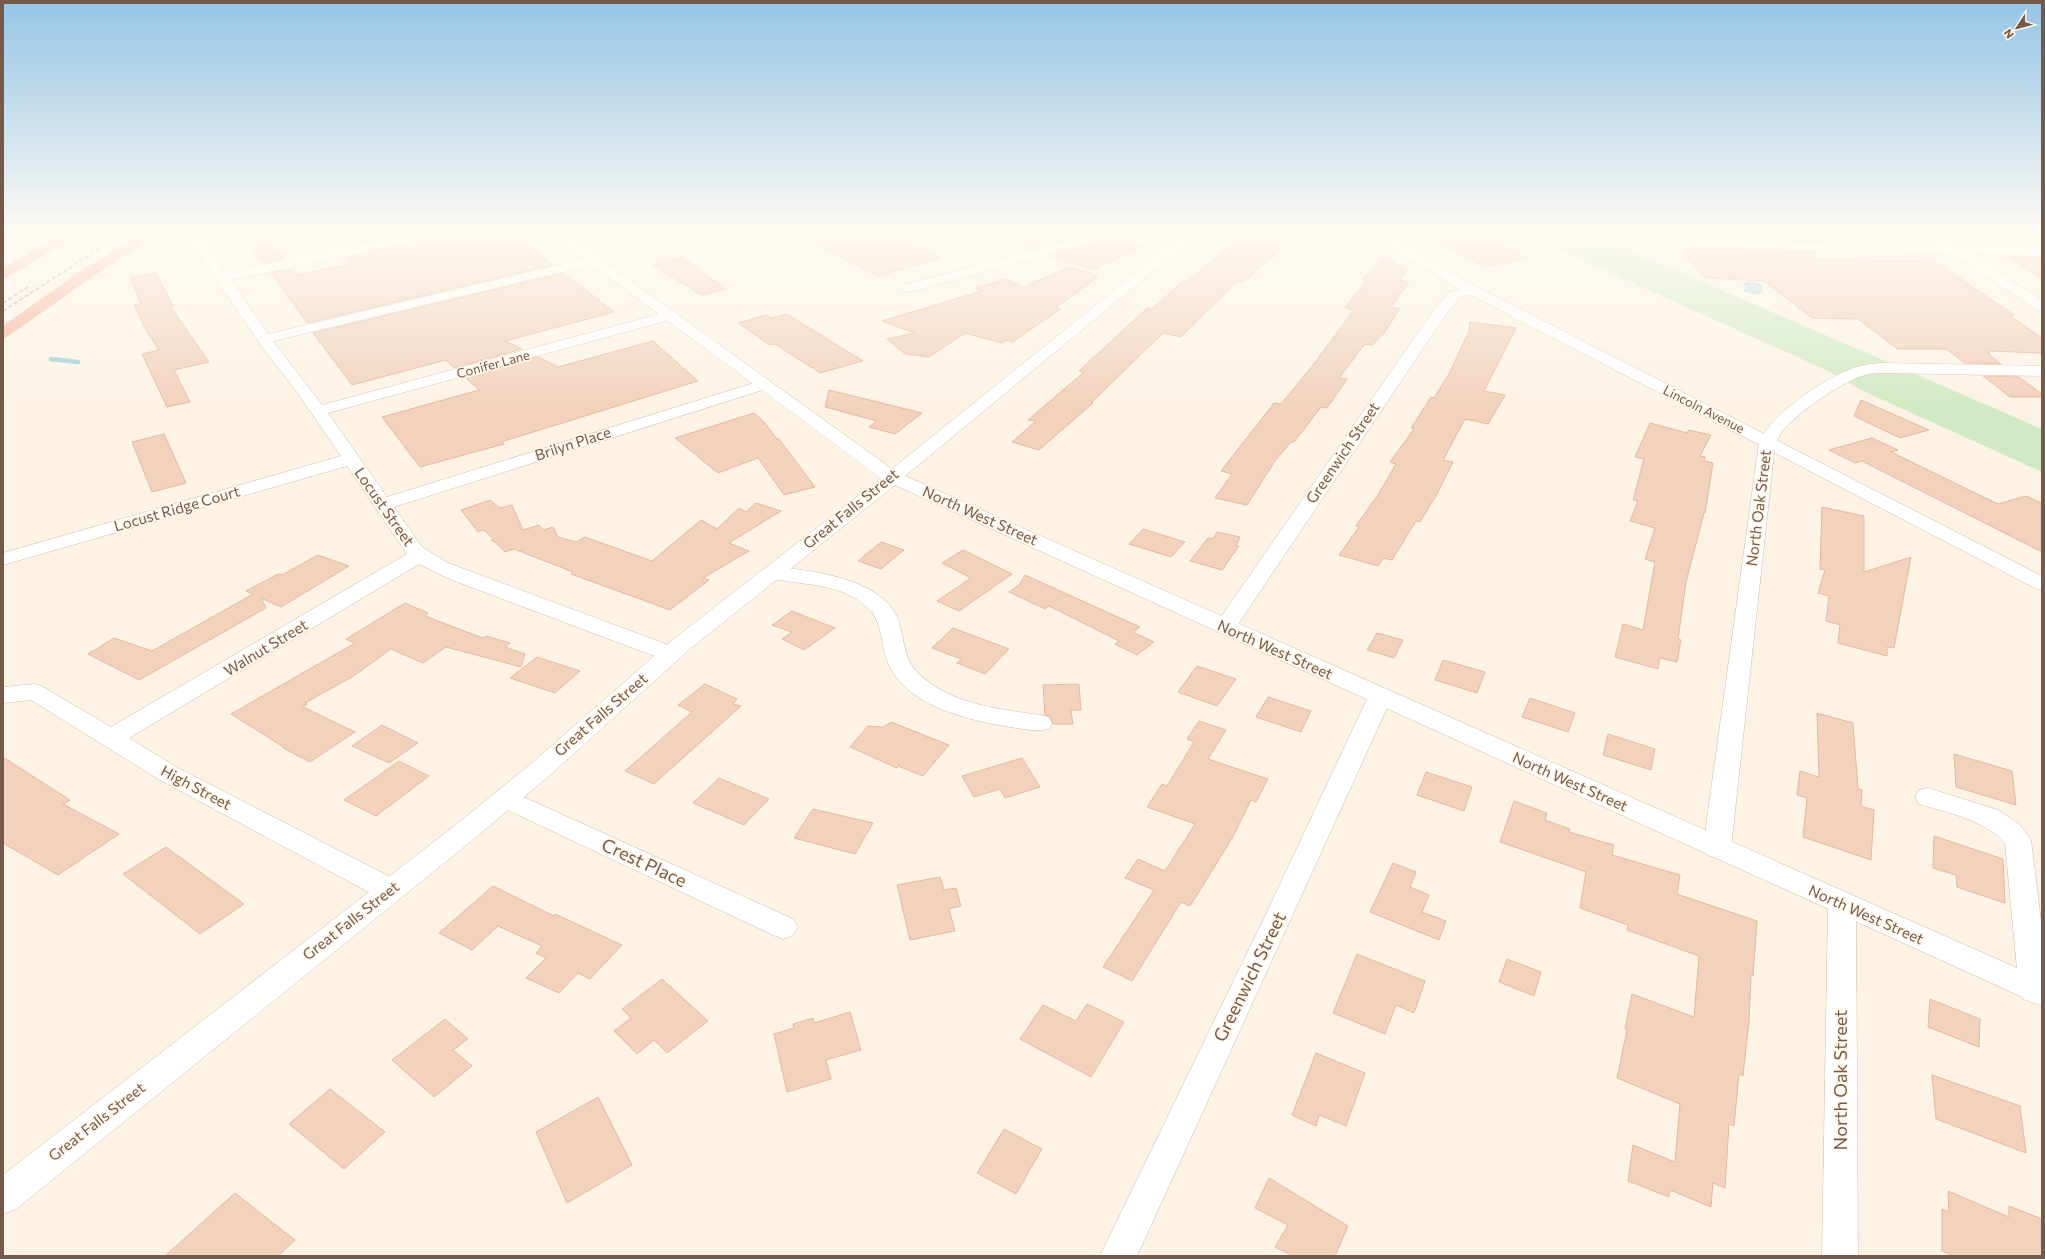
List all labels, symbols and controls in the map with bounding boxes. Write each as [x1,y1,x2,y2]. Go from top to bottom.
north arrow [1997,8,2037,48]
text: N [2001,27,2016,41]
street label: Conifer Lane [455,346,532,381]
street label: Lincoln Avenue [1661,382,1747,436]
street label: Greenwich Street [1302,398,1383,506]
street label: Brilyn Place [532,422,613,464]
street label: North Oak Street [1742,449,1774,567]
street label: Locust Street [351,464,418,549]
street label: Great Falls Street [799,464,902,552]
street label: Locust Ridge Court [112,481,242,535]
street label: North West Street [920,482,1041,549]
street label: Walnut Street [220,615,311,679]
street label: North West Street [1215,616,1336,683]
street label: Great Falls Street [550,669,651,760]
street label: North West Street [1510,748,1631,815]
street label: High Street [158,761,235,813]
street label: Crest Place [598,833,690,891]
street label: Great Falls Street [299,877,402,963]
street label: North West Street [1806,881,1927,948]
street label: Greenwich Street [1208,908,1290,1045]
street label: North Oak Street [1829,1010,1851,1150]
street label: Great Falls Street [45,1078,148,1164]

